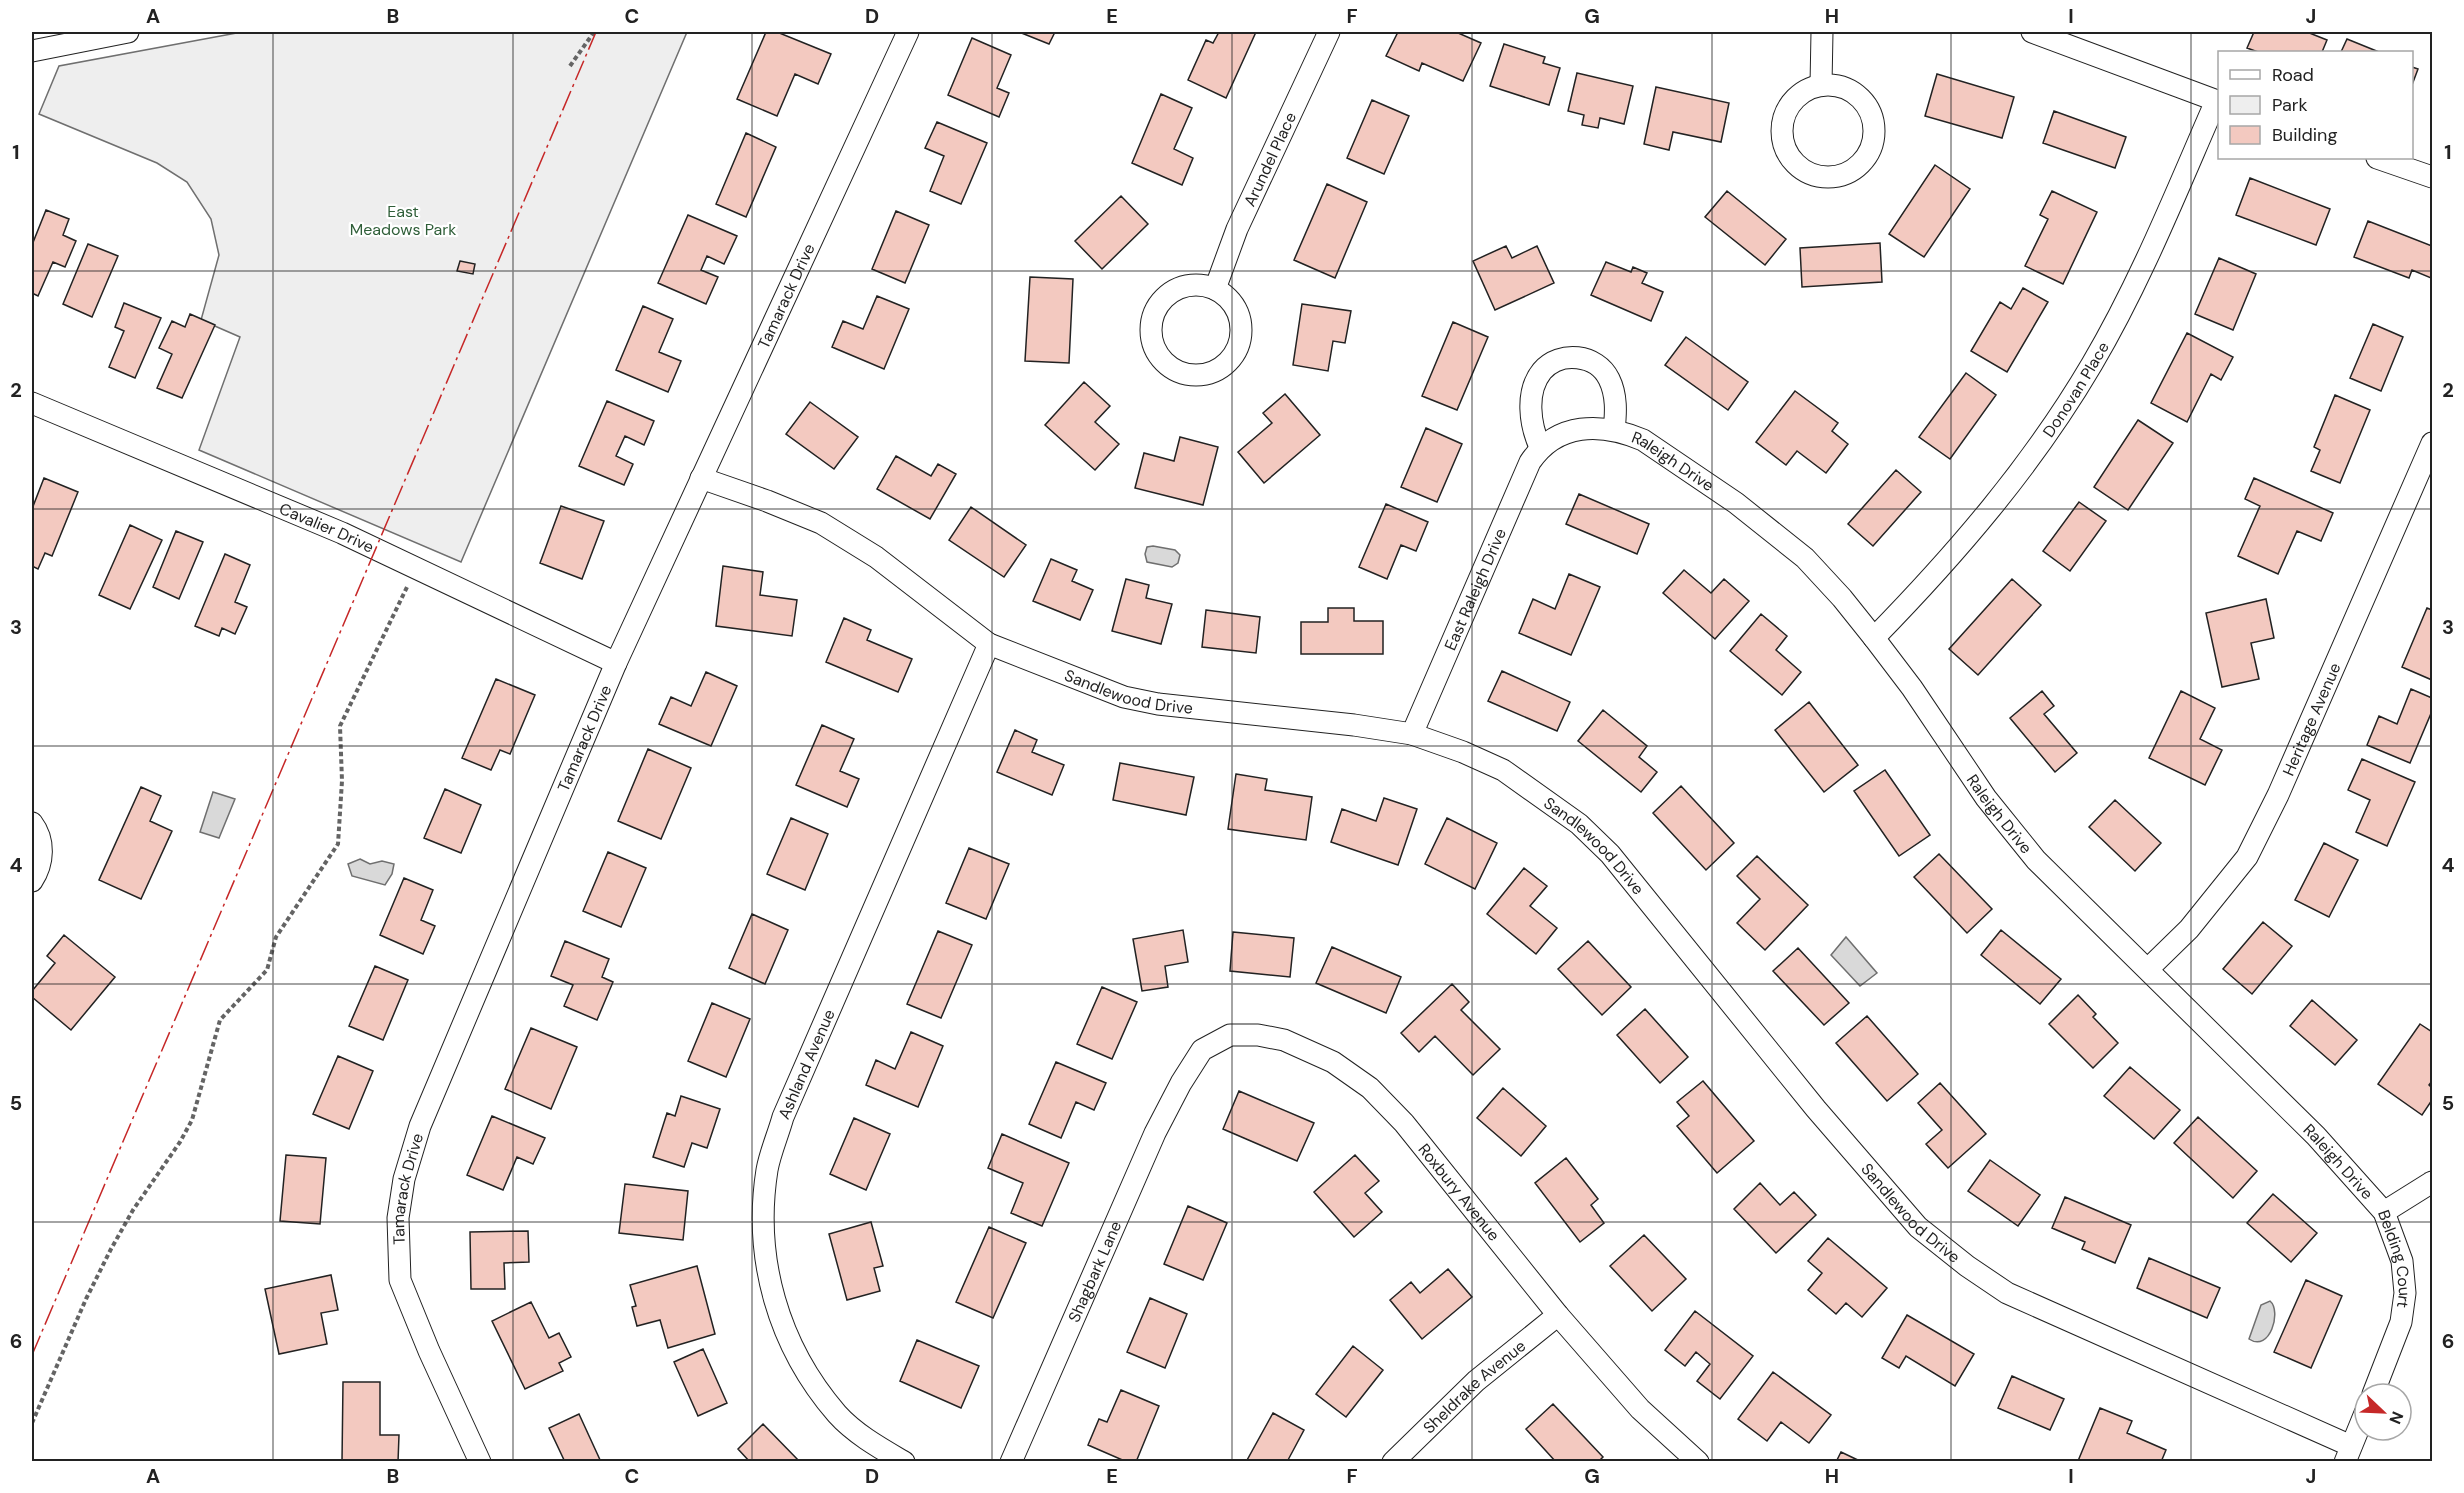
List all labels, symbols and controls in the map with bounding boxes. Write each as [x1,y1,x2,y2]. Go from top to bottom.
text: A [146,3,160,29]
text: B [387,3,399,29]
text: C [625,3,639,29]
text: D [865,3,879,29]
text: E [1106,3,1118,29]
text: F [1346,3,1358,29]
text: G [1584,3,1600,29]
text: H [1825,3,1839,29]
text: I [2068,3,2074,29]
text: J [2306,3,2316,29]
legend [2218,51,2413,159]
text: Road [2272,63,2314,87]
text: Park [2272,93,2308,117]
street label: Arundel Place [1239,109,1301,210]
text: Building [2272,123,2337,147]
text: 1 [12,139,20,165]
text: 1 [2444,139,2452,165]
park label: East Meadows Park [350,201,456,240]
street label: Tamarack Drive [753,240,819,352]
street label: Donovan Place [2038,338,2113,441]
text: 2 [10,377,22,403]
text: 2 [2442,377,2454,403]
street label: Raleigh Drive [1629,426,1718,496]
street label: Cavalier Drive [276,497,378,557]
street label: East Raleigh Drive [1439,525,1511,653]
text: 3 [10,614,22,640]
text: 3 [2442,614,2454,640]
street label: Heritage Avenue [2277,659,2345,779]
street label: Sandlewood Drive [1062,664,1194,718]
street label: Tamarack Drive [552,682,616,794]
street label: Raleigh Drive [1962,770,2037,858]
street label: Sandlewood Drive [1540,792,1649,899]
text: 4 [10,852,23,878]
text: 4 [2442,852,2455,878]
street label: Ashland Avenue [773,1006,839,1122]
text: 5 [10,1090,22,1116]
text: 5 [2442,1090,2454,1116]
street label: Raleigh Drive [2299,1119,2378,1204]
street label: Tamarack Drive [387,1131,428,1245]
street label: Roxbury Avenue [1414,1139,1505,1245]
street label: Sandlewood Drive [1857,1158,1965,1267]
street label: Belding Court [2374,1207,2416,1309]
street label: Shagbark Lane [1063,1218,1126,1325]
text: 6 [10,1328,22,1354]
text: 6 [2442,1328,2454,1354]
street label: Sheldrake Avenue [1418,1335,1530,1438]
north arrow [2353,1382,2413,1442]
text: N [2384,1408,2408,1427]
text: A [146,1463,160,1489]
text: B [387,1463,399,1489]
text: C [625,1463,639,1489]
text: D [865,1463,879,1489]
text: E [1106,1463,1118,1489]
text: F [1346,1463,1358,1489]
text: G [1584,1463,1600,1489]
text: H [1825,1463,1839,1489]
text: I [2068,1463,2074,1489]
text: J [2306,1463,2316,1489]

